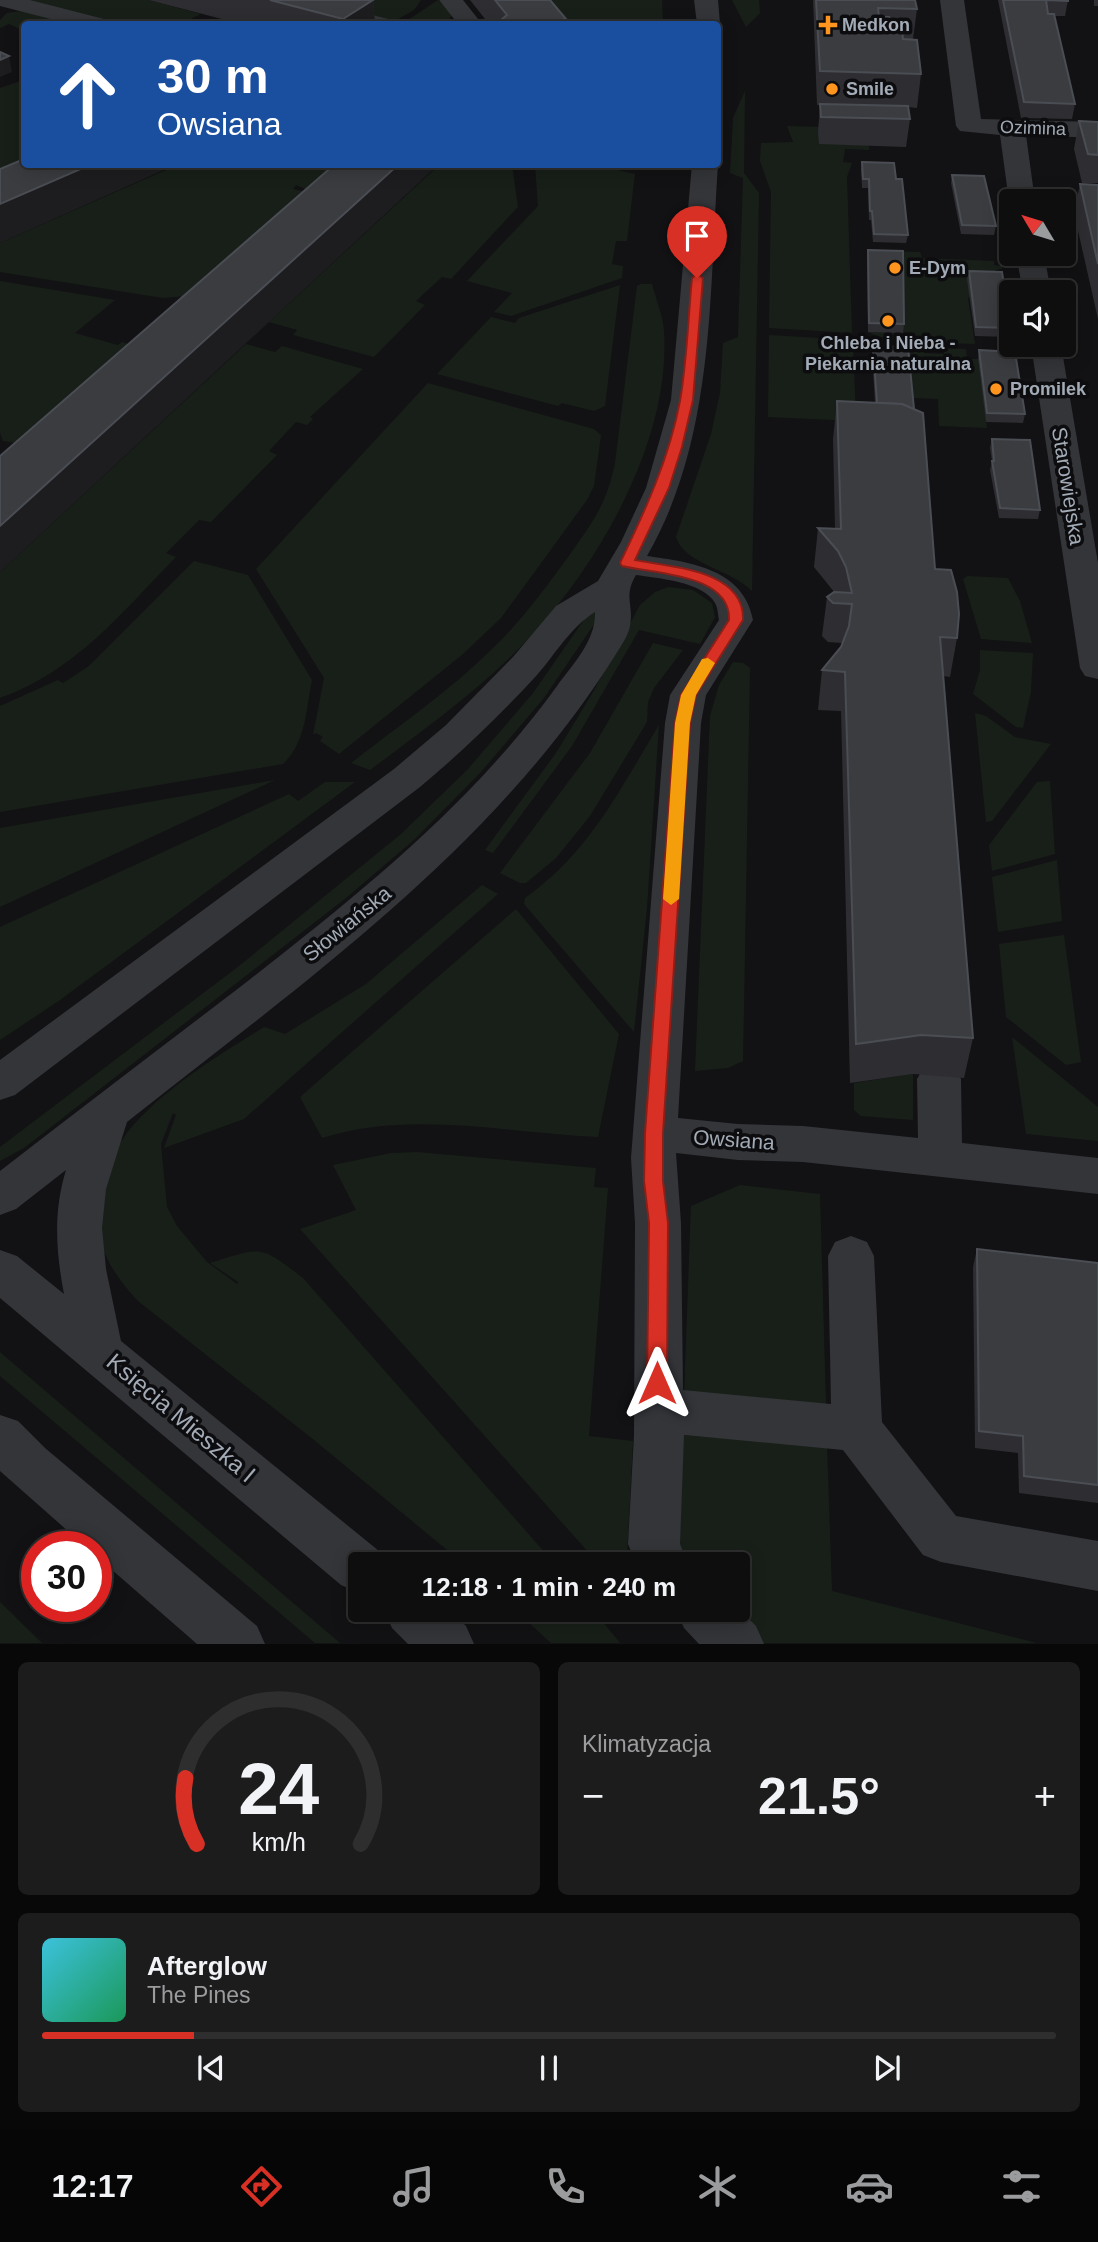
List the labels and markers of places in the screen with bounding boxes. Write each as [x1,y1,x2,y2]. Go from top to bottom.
place label: Medkon [842,15,910,35]
marker: Medkon [820,17,836,33]
place label: Smile [846,79,894,99]
marker: Smile [824,81,840,97]
pin [667,206,727,278]
place label: E-Dym [909,258,966,278]
marker: E-Dym [887,260,903,276]
marker: Chleba i Nieba - Piekarnia naturalna [880,313,896,329]
place label: Chleba i Nieba - Piekarnia naturalna [805,333,972,374]
place label: Promilek [1010,379,1087,399]
marker: Promilek [988,381,1004,397]

